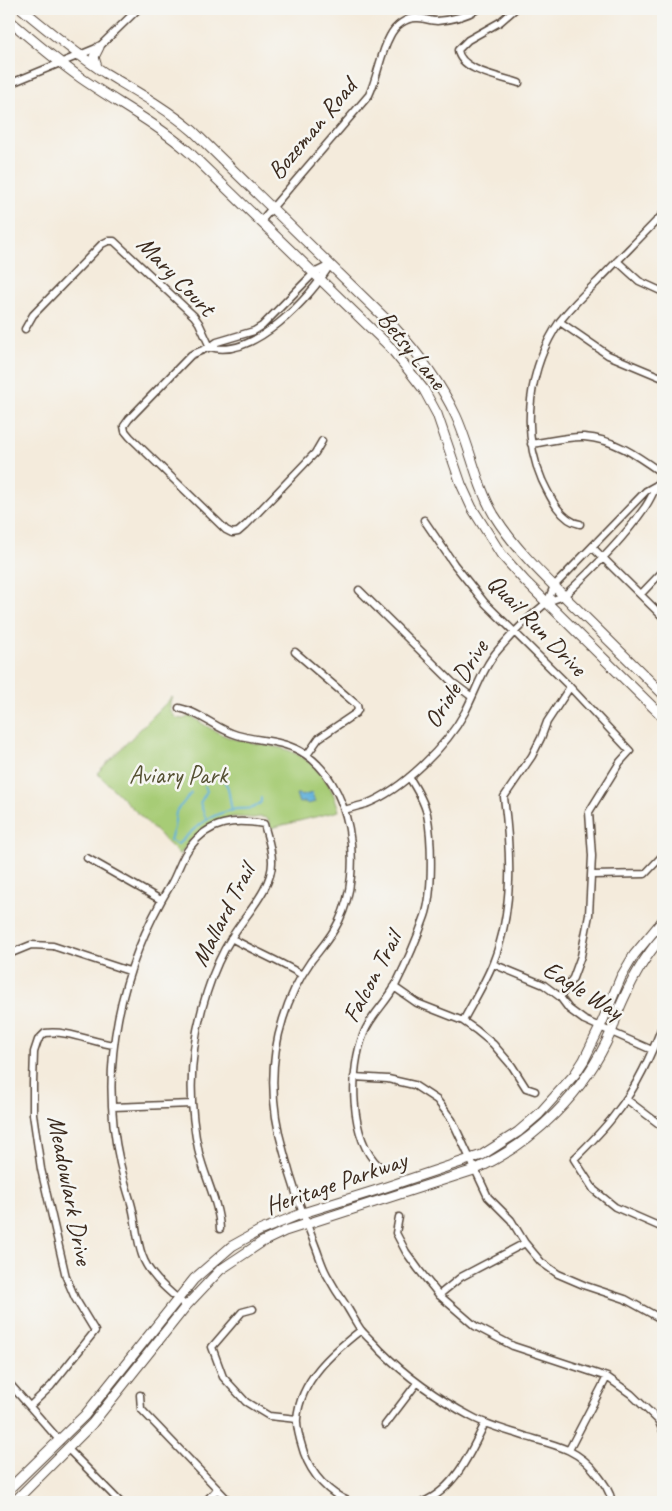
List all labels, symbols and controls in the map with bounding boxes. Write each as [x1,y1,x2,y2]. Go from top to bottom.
street label: Bozeman Road [260,69,366,186]
street label: Mary Court [130,229,224,325]
street label: Betsy Lane [370,304,455,397]
street label: Quail Run Drive [480,567,595,684]
street label: Oriole Drive [416,632,497,734]
park label: Aviary Park [129,759,229,791]
street label: Mallard Trail [184,854,265,972]
street label: Falcon Trail [335,922,411,1028]
street label: Eagle Way [537,953,631,1028]
street label: Meadowlark Drive [40,1113,101,1269]
street label: Heritage Parkway [261,1143,413,1222]

